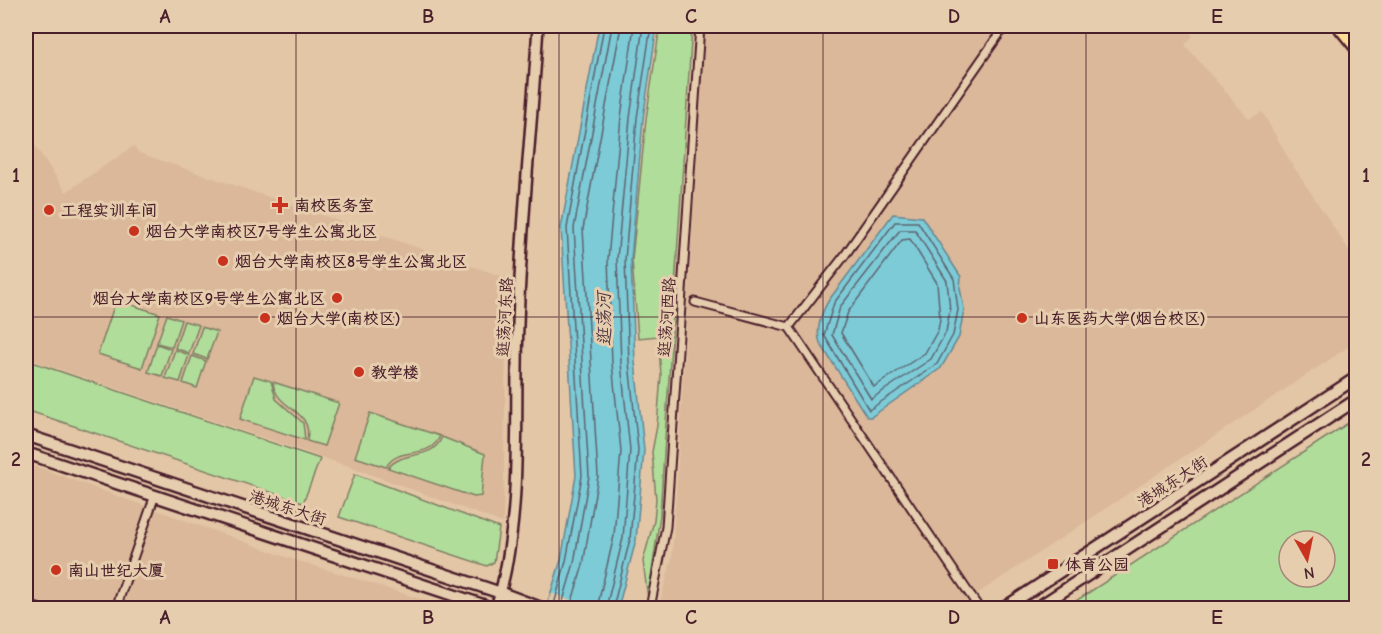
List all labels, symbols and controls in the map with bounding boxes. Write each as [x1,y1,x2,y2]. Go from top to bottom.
text: A [159,5,171,28]
text: B [422,5,434,28]
text: C [685,5,697,28]
text: D [948,5,960,28]
text: E [1211,5,1223,28]
text: 1 [12,164,20,187]
text: 1 [1362,164,1370,187]
marker: 南校医务室 [271,196,289,214]
place label: 南校医务室 [294,197,374,215]
place label: 工程实训车间 [61,202,157,220]
marker: 工程实训车间 [42,203,56,217]
place label: 烟台大学南校区7号学生公寓北区 [146,223,377,241]
marker: 烟台大学南校区7号学生公寓北区 [127,224,141,238]
place label: 烟台大学南校区8号学生公寓北区 [235,253,467,271]
marker: 烟台大学南校区8号学生公寓北区 [216,254,230,268]
street label: 逛荡河东路 [494,277,516,357]
street label: 逛荡河西路 [655,277,679,358]
water label: 逛荡河 [593,289,615,346]
place label: 烟台大学南校区9号学生公寓北区 [93,290,325,308]
marker: 烟台大学南校区9号学生公寓北区 [330,291,344,305]
place label: 烟台大学(南校区) [277,310,400,328]
place label: 山东医药大学(烟台校区) [1034,310,1205,328]
marker: 烟台大学(南校区) [258,311,272,325]
marker: 山东医药大学(烟台校区) [1015,311,1029,325]
place label: 教学楼 [371,364,419,382]
marker: 教学楼 [352,365,366,379]
text: 2 [11,448,21,471]
text: 2 [1361,448,1371,471]
street label: 港城东大街 [1134,453,1211,511]
street label: 港城东大街 [247,487,329,529]
north arrow [1277,529,1337,589]
place label: 体育公园 [1065,556,1129,574]
marker: 体育公园 [1046,557,1060,571]
place label: 南山世纪大厦 [68,562,164,580]
marker: 南山世纪大厦 [49,563,63,577]
text: N [1303,563,1316,583]
text: A [159,606,171,629]
text: B [422,606,434,629]
text: C [685,606,697,629]
text: D [948,606,960,629]
text: E [1211,606,1223,629]

